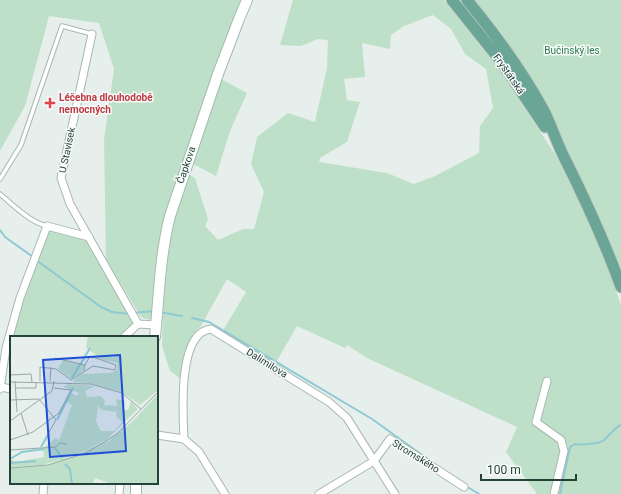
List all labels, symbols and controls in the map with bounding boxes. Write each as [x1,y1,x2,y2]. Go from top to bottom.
park label: Bučinský les [544,45,600,56]
street label: Fryštátská [491,52,527,96]
place label: Léčebna dlouhodobě nemocných [59,92,153,115]
marker: Léčebna dlouhodobě nemocných [44,97,56,109]
street label: U Stavisek [57,125,77,174]
street label: Čapkova [173,144,197,185]
inset map [10,336,158,484]
street label: Dalimilova [244,346,290,380]
street label: Stromského [390,437,442,475]
scale bar [481,456,576,482]
text: 100 m [487,463,521,477]

